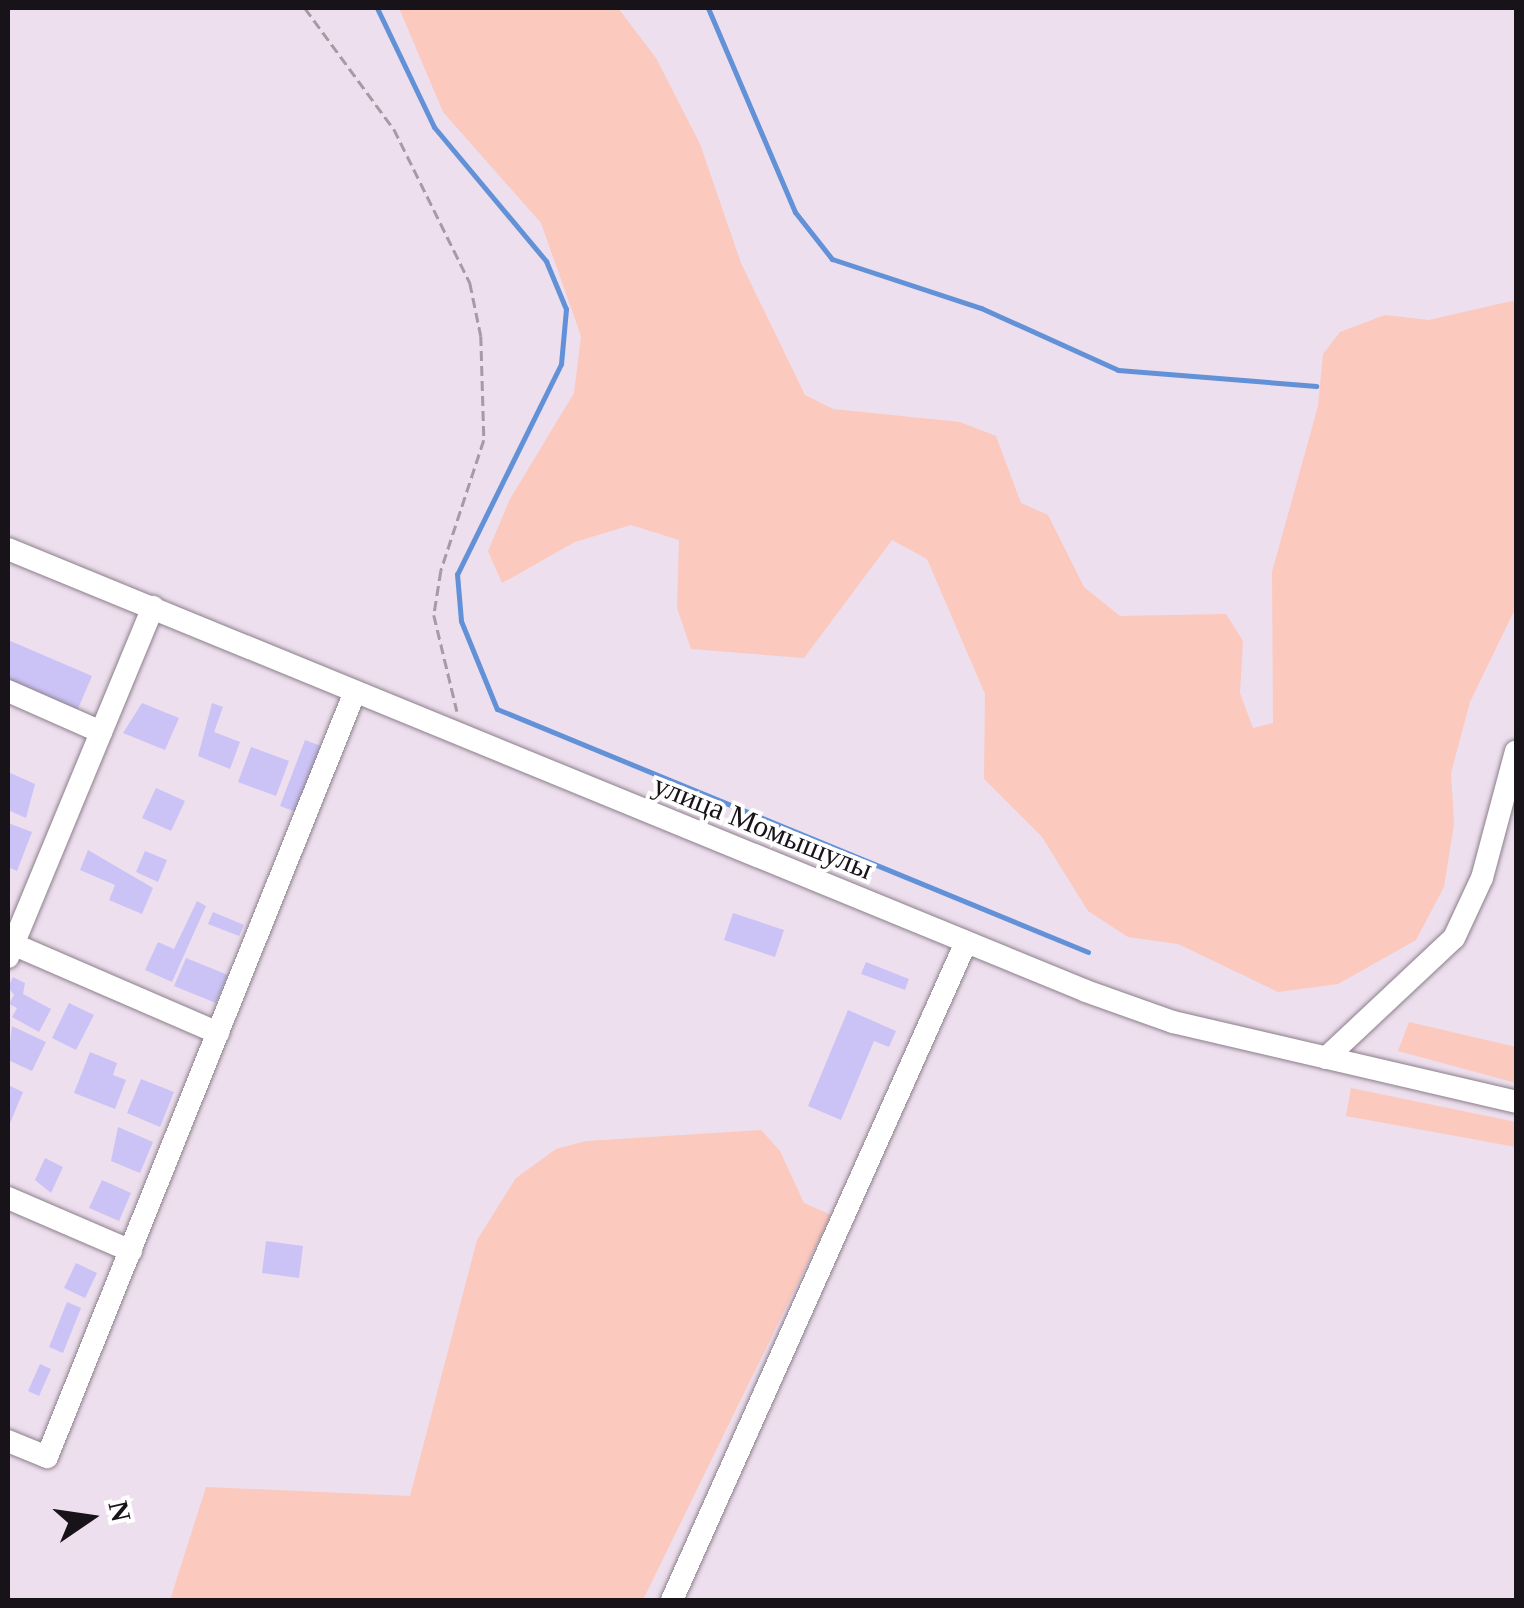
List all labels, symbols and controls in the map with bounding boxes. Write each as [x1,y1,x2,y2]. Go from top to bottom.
street label: улица Момышулы [648,767,878,887]
north arrow [40,1468,140,1568]
text: N [102,1498,137,1524]

